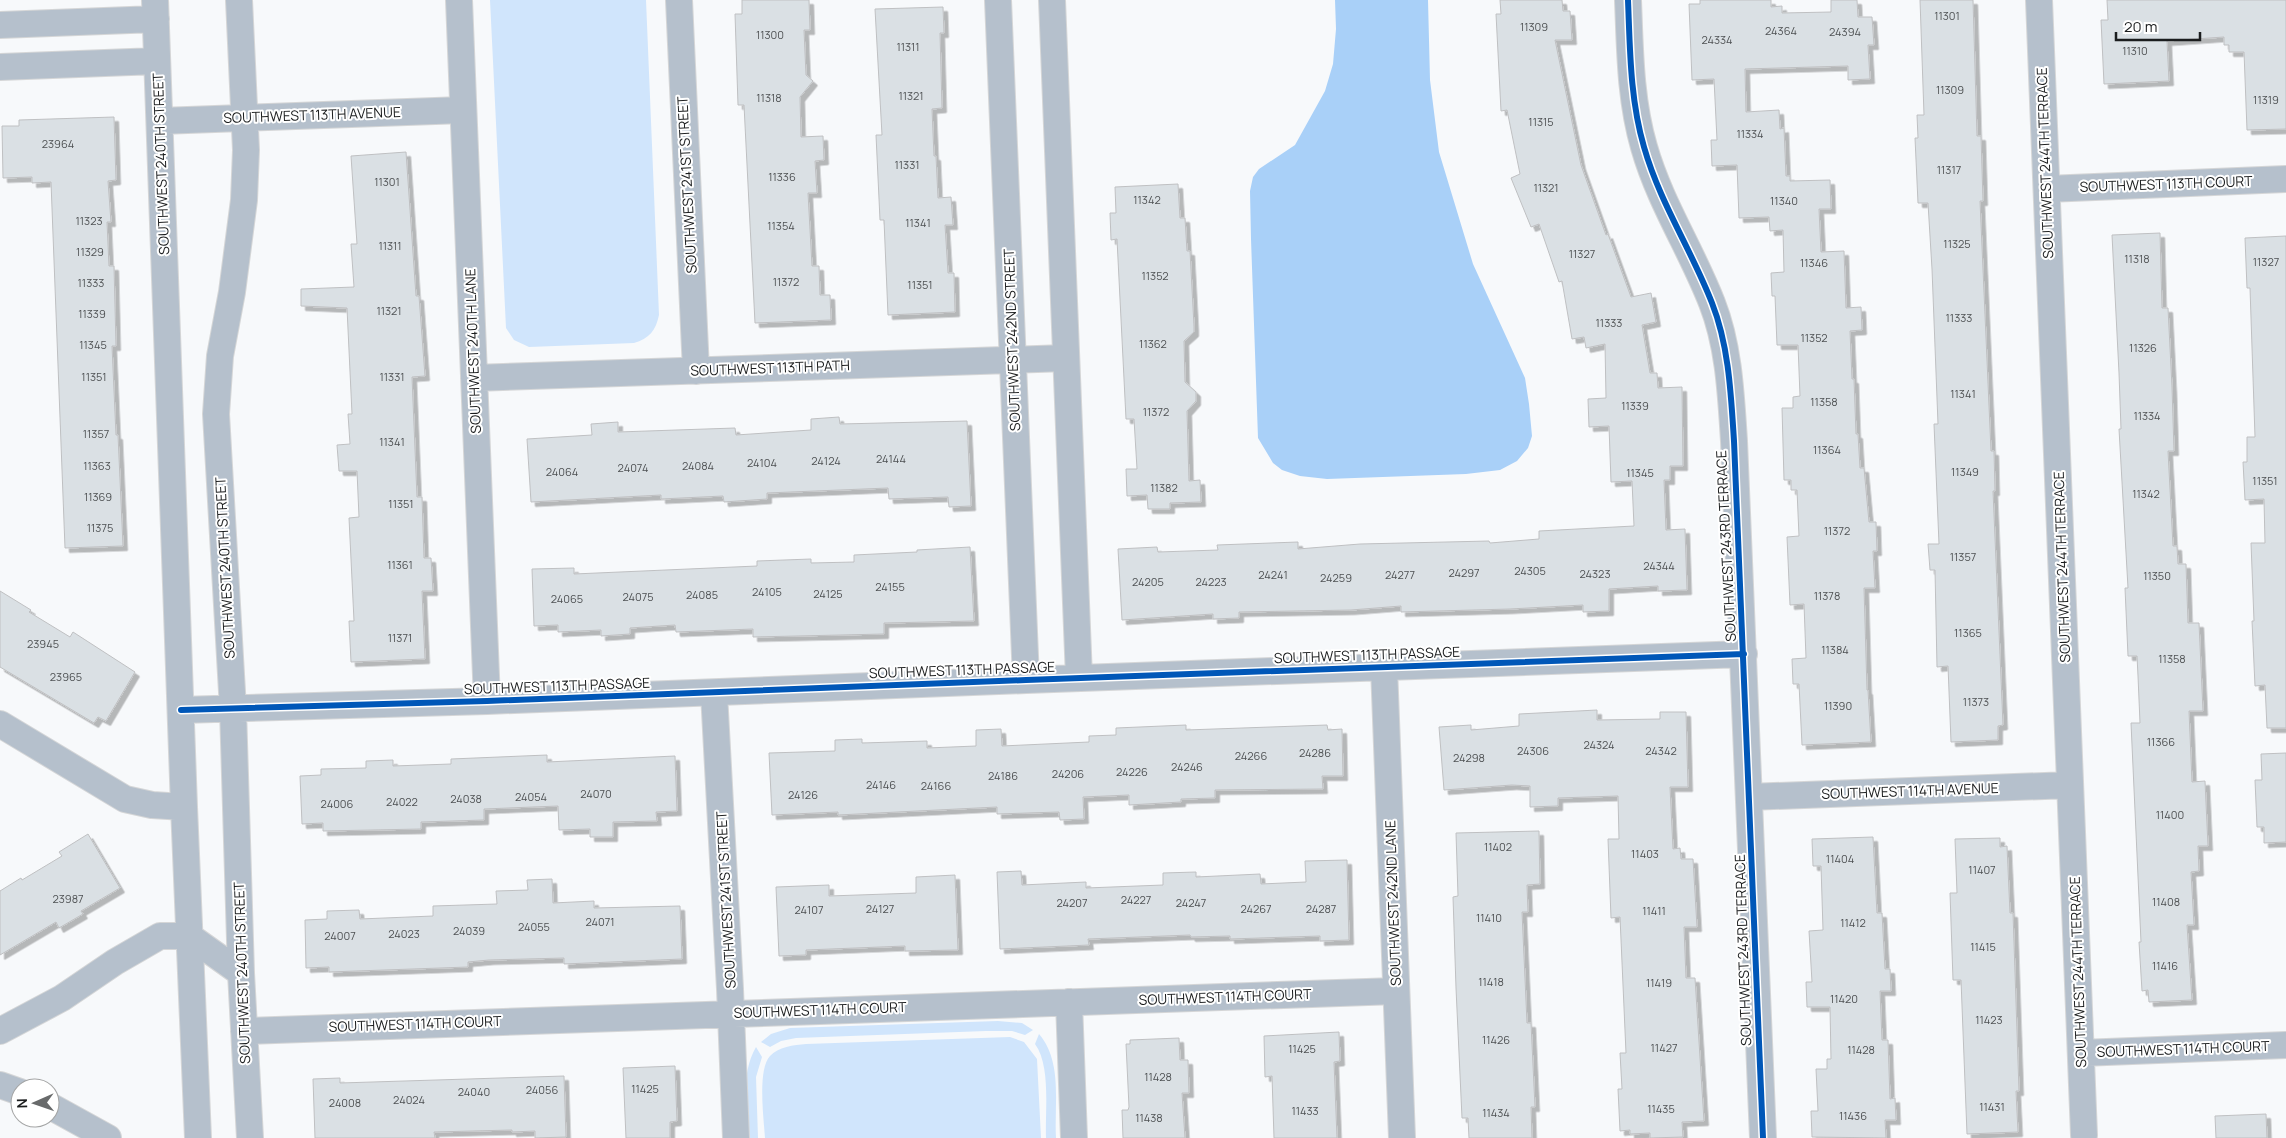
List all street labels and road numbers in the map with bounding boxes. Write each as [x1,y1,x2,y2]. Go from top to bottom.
street label: SOUTHWEST 244TH TERRACE [2032,67,2057,259]
street label: SOUTHWEST 240TH STREET [148,72,173,255]
street label: SOUTHWEST 241ST STREET [672,95,701,274]
street label: SOUTHWEST 113TH AVENUE [223,102,401,127]
street label: SOUTHWEST 113TH COURT [2079,171,2253,196]
street label: SOUTHWEST 242ND STREET [999,248,1024,432]
street label: SOUTHWEST 240TH LANE [460,268,485,434]
street label: SOUTHWEST 113TH PATH [690,355,850,380]
street label: SOUTHWEST 243RD TERRACE [1711,450,1740,642]
street label: SOUTHWEST 244TH TERRACE [2049,471,2074,663]
street label: SOUTHWEST 240TH STREET [210,476,239,659]
street label: SOUTHWEST 113TH PASSAGE [1274,642,1460,667]
street label: SOUTHWEST 113TH PASSAGE [869,657,1055,682]
street label: SOUTHWEST 113TH PASSAGE [464,673,650,698]
street label: SOUTHWEST 114TH AVENUE [1821,778,1999,803]
street label: SOUTHWEST 241ST STREET [711,810,740,989]
street label: SOUTHWEST 242ND LANE [1380,820,1405,986]
street label: SOUTHWEST 243RD TERRACE [1730,854,1755,1046]
street label: SOUTHWEST 244TH TERRACE [2065,876,2090,1068]
street label: SOUTHWEST 240TH STREET [229,881,254,1064]
street label: SOUTHWEST 114TH COURT [1138,984,1312,1009]
street label: SOUTHWEST 114TH COURT [733,997,907,1022]
street label: SOUTHWEST 114TH COURT [328,1011,502,1036]
street label: SOUTHWEST 114TH COURT [2096,1036,2270,1061]

